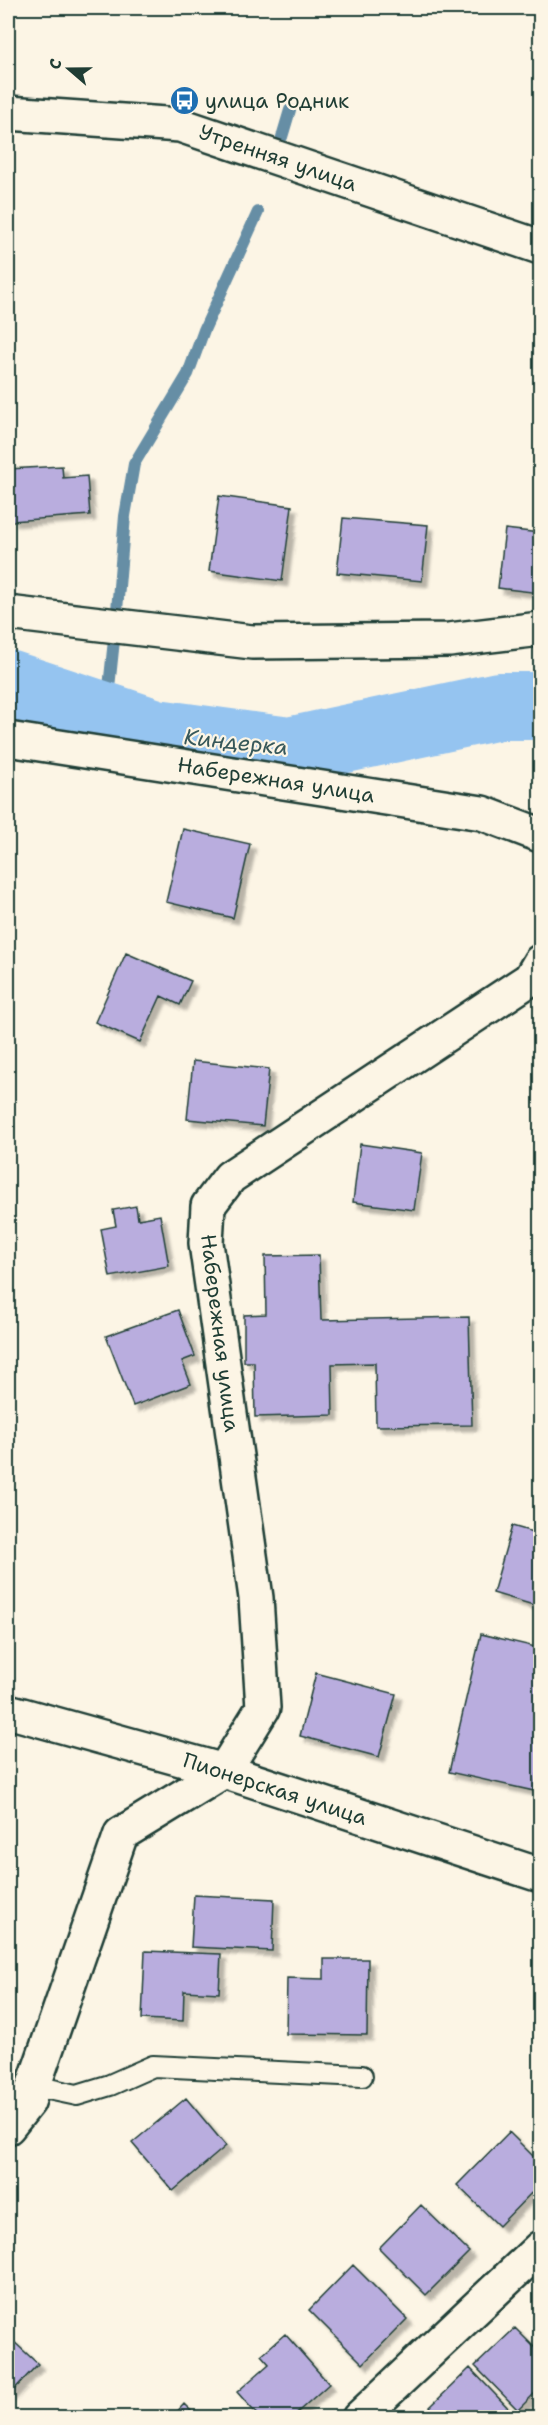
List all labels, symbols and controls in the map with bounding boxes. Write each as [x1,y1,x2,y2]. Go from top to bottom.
north arrow [39,39,99,99]
text: С [44,56,67,72]
bus stop icon: улица Родник [168,85,200,117]
place label: улица Родник [205,87,349,115]
street label: Утренняя улица [195,118,361,198]
water label: Киндерка [183,722,289,762]
street label: Набережная улица [175,751,377,809]
street label: Набережная улица [194,1232,246,1434]
street label: Пионерская улица [179,1746,371,1832]

